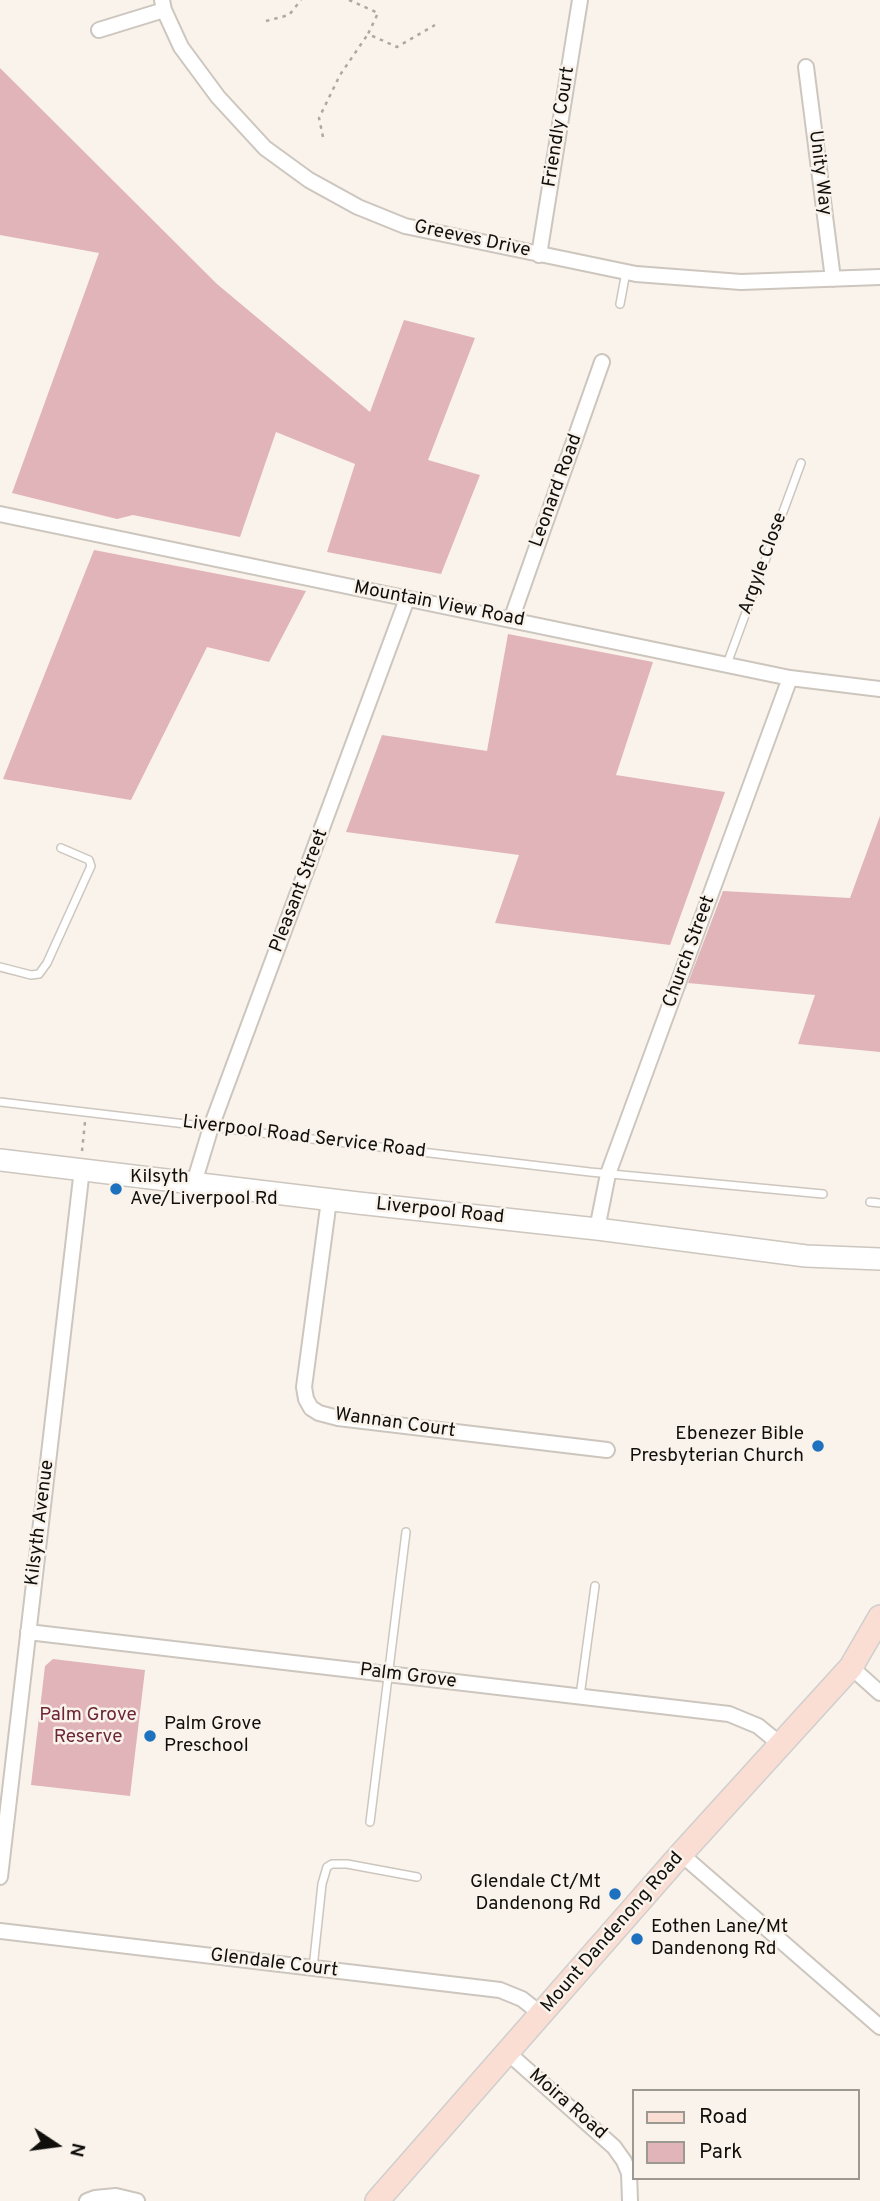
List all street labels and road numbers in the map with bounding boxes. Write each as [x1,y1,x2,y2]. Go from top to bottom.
street label: Friendly Court [539,65,581,189]
street label: Unity Way [802,129,836,217]
street label: Greeves Drive [412,217,532,263]
street label: Leonard Road [526,431,588,551]
street label: Argyle Close [735,510,793,618]
street label: Mountain View Road [352,577,526,633]
street label: Pleasant Street [266,826,334,956]
street label: Church Street [659,893,721,1011]
street label: Liverpool Road Service Road [181,1112,427,1164]
street label: Liverpool Road [375,1194,505,1230]
street label: Wannan Court [333,1404,457,1444]
street label: Kilsyth Avenue [22,1459,60,1587]
street label: Palm Grove [358,1660,458,1694]
street label: Mount Dandenong Road [537,1848,689,2018]
street label: Glendale Court [209,1945,339,1983]
street label: Moira Road [523,2065,611,2145]

